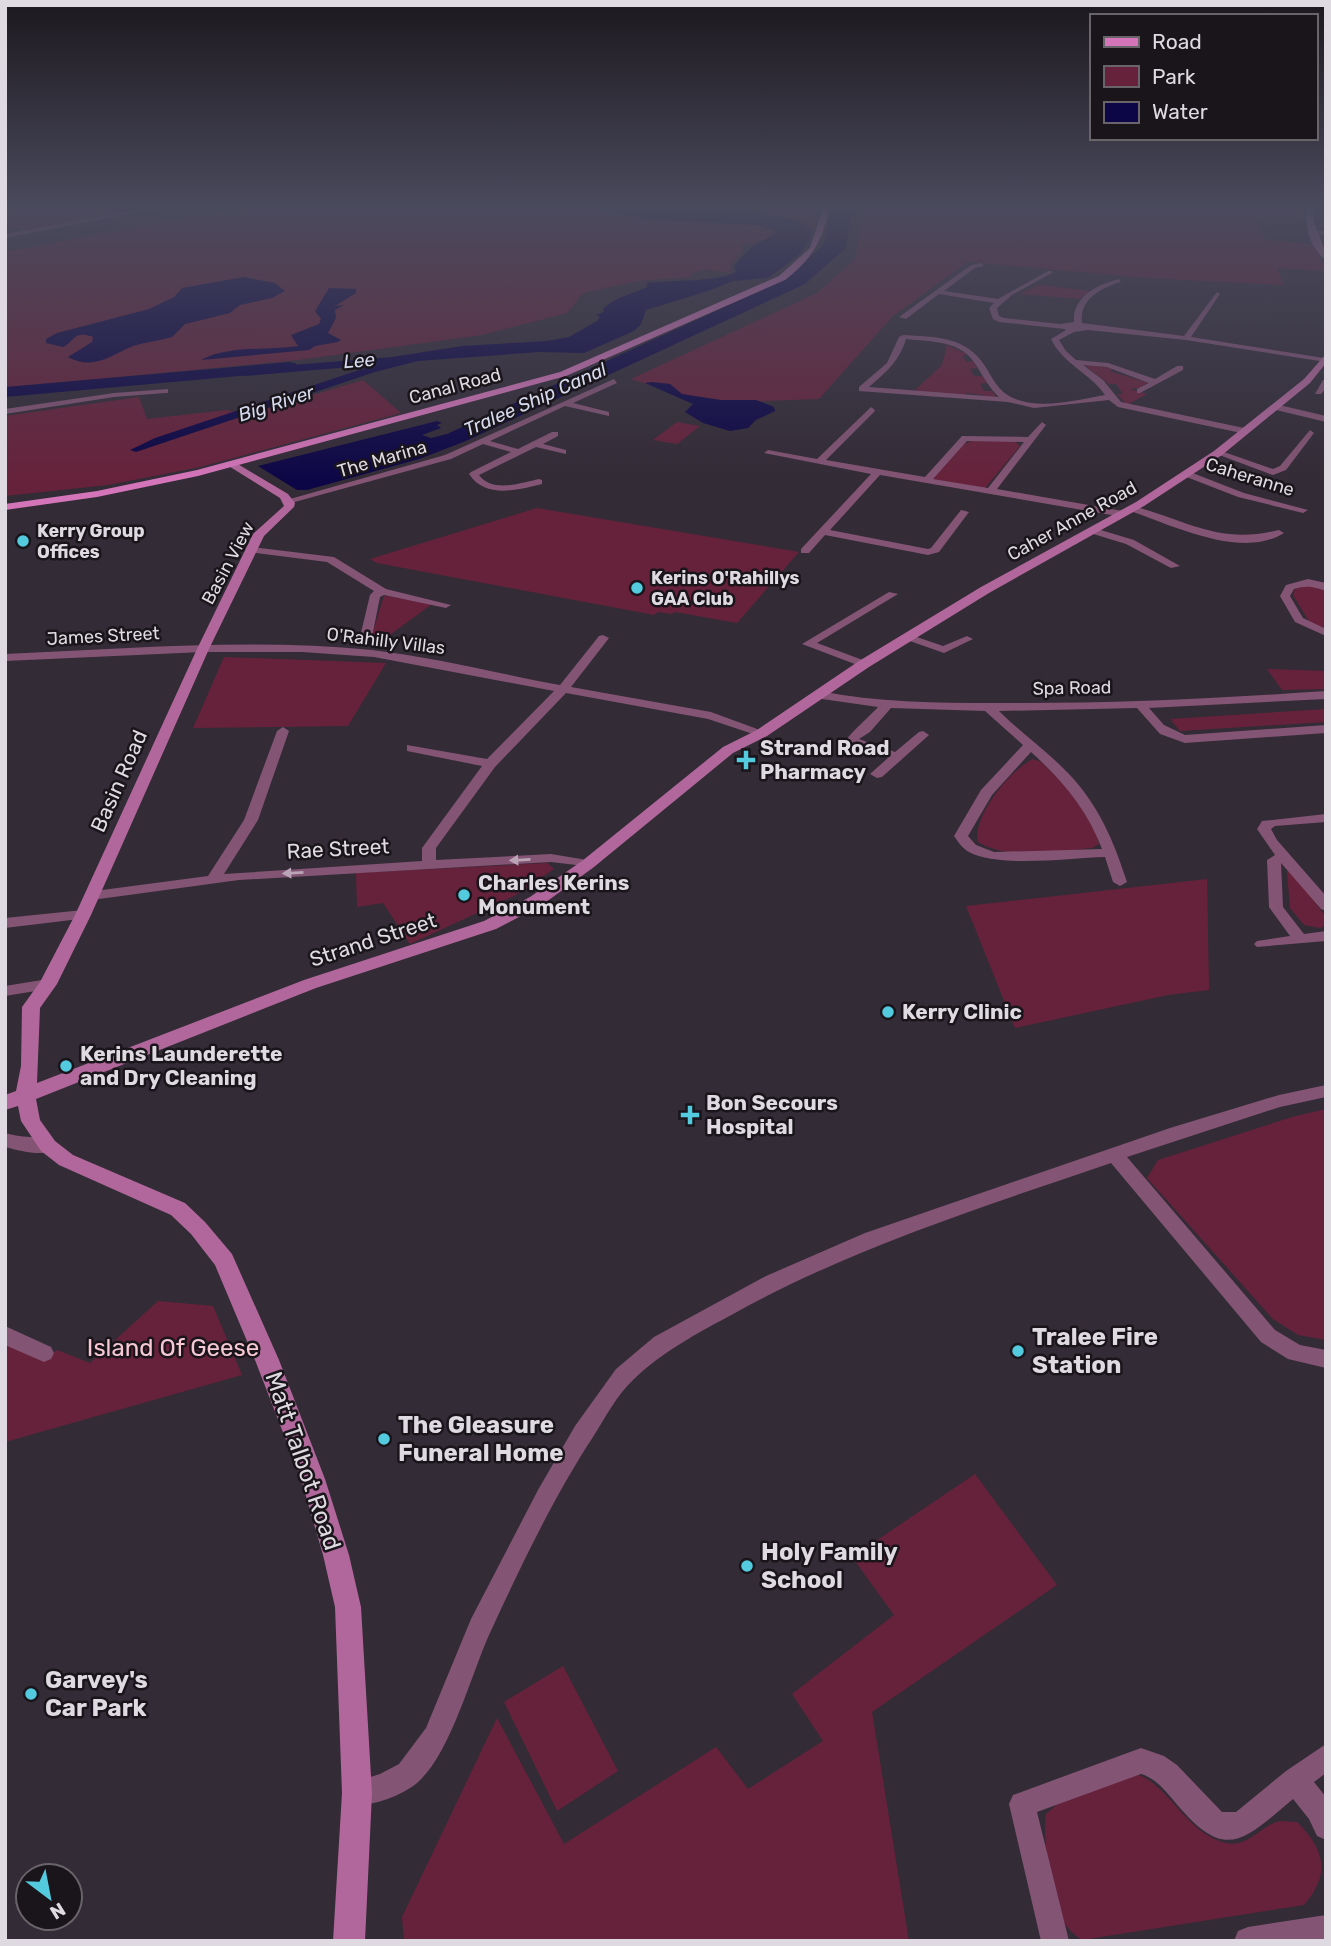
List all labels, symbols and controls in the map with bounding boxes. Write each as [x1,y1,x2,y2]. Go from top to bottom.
legend [1090,14,1317,140]
text: Road [1152,29,1202,54]
text: Park [1152,64,1196,89]
text: Water [1152,99,1208,124]
water label: Lee [342,348,376,373]
water label: Tralee Ship Canal [460,358,610,441]
street label: Canal Road [407,363,503,409]
water label: Big River [235,380,318,427]
street label: The Marina [335,436,429,482]
street label: Caheranne [1203,453,1297,501]
street label: Caher Anne Road [1004,476,1140,566]
street label: Basin View [197,518,259,608]
place label: Kerry Group Offices [37,520,145,563]
marker: Kerry Group Offices [15,533,31,549]
place label: Kerins O'Rahillys GAA Club [651,567,800,610]
marker: Kerins O'Rahillys GAA Club [629,580,645,596]
street label: James Street [46,622,160,650]
street label: O'Rahilly Villas [325,623,447,659]
street label: Spa Road [1032,676,1112,700]
street label: Basin Road [85,726,152,836]
place label: Strand Road Pharmacy [760,735,890,784]
marker: Strand Road Pharmacy [738,752,754,768]
street label: Rae Street [286,833,390,864]
one-way arrow [509,855,531,866]
one-way arrow [282,867,304,878]
place label: Charles Kerins Monument [478,870,629,919]
marker: Charles Kerins Monument [456,887,472,903]
street label: Strand Street [306,907,439,972]
place label: Kerry Clinic [902,999,1022,1024]
marker: Kerry Clinic [880,1004,896,1020]
place label: Kerins Launderette and Dry Cleaning [80,1041,283,1090]
marker: Kerins Launderette and Dry Cleaning [58,1058,74,1074]
place label: Bon Secours Hospital [706,1090,838,1139]
marker: Bon Secours Hospital [680,1105,700,1125]
place label: Tralee Fire Station [1032,1323,1158,1379]
park label: Island Of Geese [87,1334,259,1362]
marker: Tralee Fire Station [1010,1343,1026,1359]
street label: Matt Talbot Road [259,1368,347,1554]
place label: The Gleasure Funeral Home [398,1411,563,1467]
marker: The Gleasure Funeral Home [376,1431,392,1447]
place label: Holy Family School [761,1538,898,1594]
marker: Holy Family School [739,1558,755,1574]
place label: Garvey's Car Park [45,1666,148,1722]
marker: Garvey's Car Park [23,1686,39,1702]
north arrow [14,1862,84,1932]
text: N [46,1898,70,1924]

